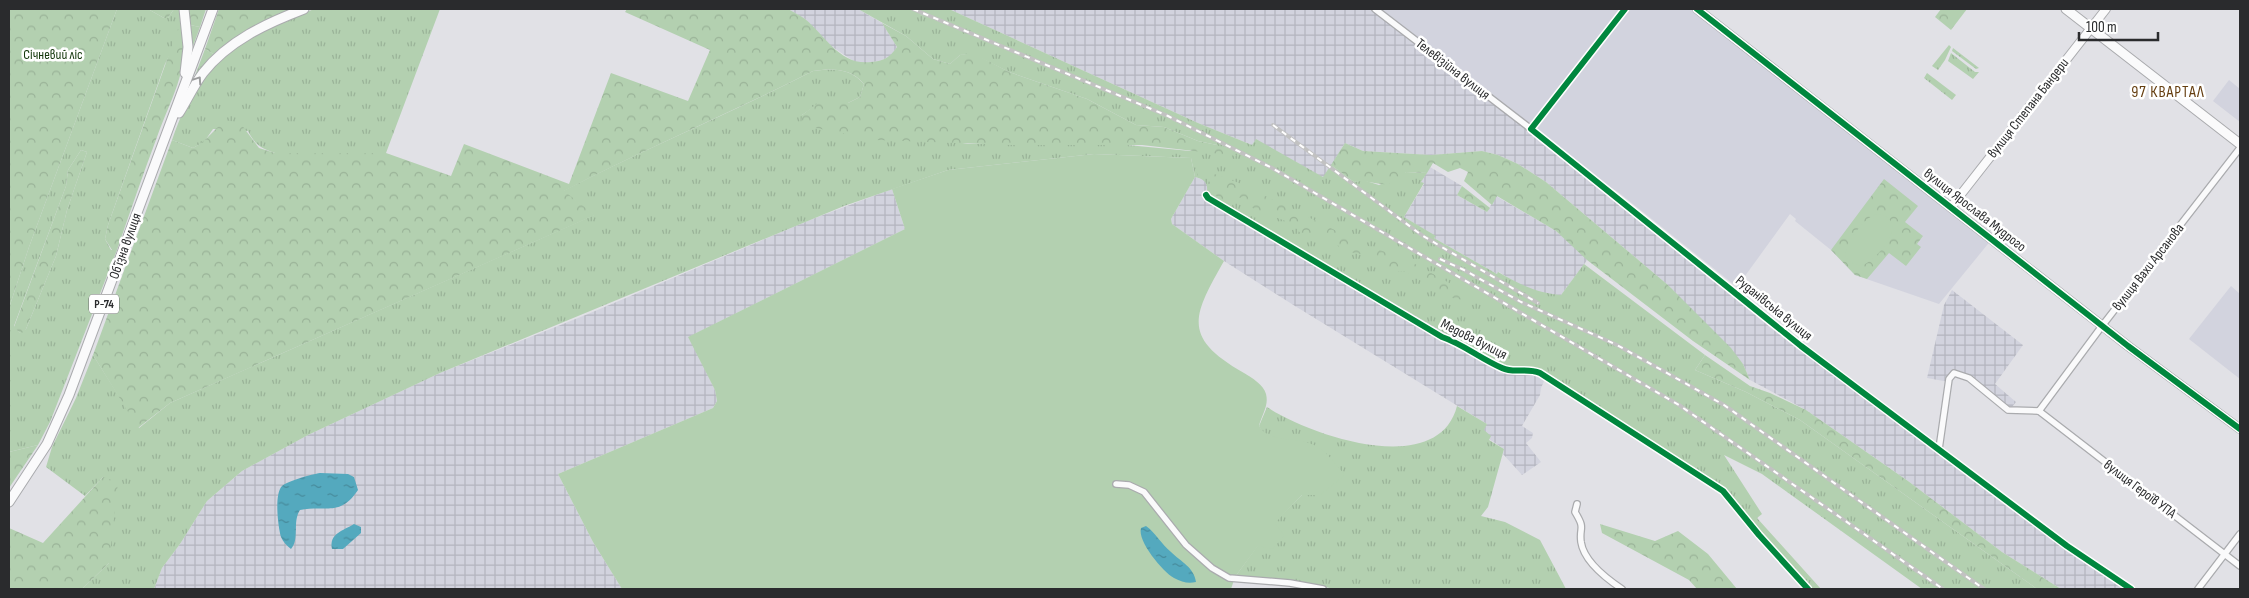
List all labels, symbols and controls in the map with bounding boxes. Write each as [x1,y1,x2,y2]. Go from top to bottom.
scale bar [2079,10,2158,42]
text: 100 m [2086,18,2117,37]
street label: Телевізійна вулиця [1412,35,1494,103]
park label: Січневий ліс [23,46,83,63]
street label: вулиця Степана Бандери [1984,55,2072,161]
one-way arrow [192,76,202,85]
district label: 97 КВАРТАЛ [2131,83,2205,102]
street label: вулиця Ярослава Мудрого [1920,165,2030,255]
street label: Обʼїзна вулиця [105,211,145,281]
street label: вулиця Вахи Арсанова [2109,220,2187,314]
street label: Руданівська вулиця [1732,272,1816,344]
road number: Р-74 [89,294,119,314]
street label: Медова вулиця [1438,315,1510,363]
street label: вулиця Героїв УПА [2100,456,2180,522]

